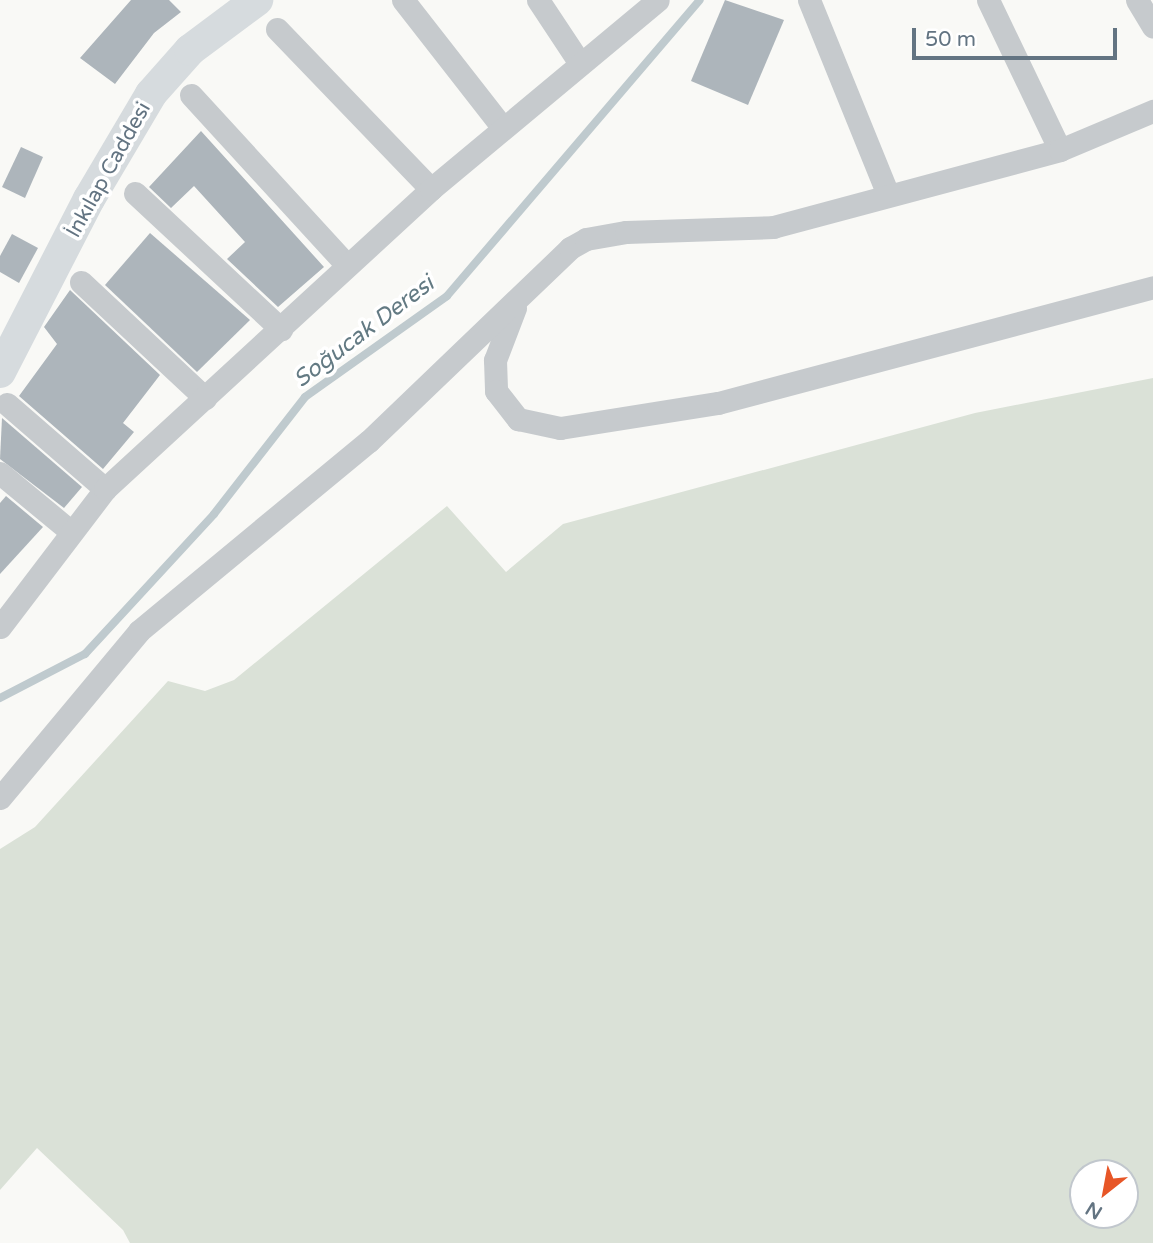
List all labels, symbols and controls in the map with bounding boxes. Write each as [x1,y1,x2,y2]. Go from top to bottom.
scale bar [915,14,1120,58]
text: 50 m [925,27,976,52]
street label: İnkılap Caddesi [61,98,157,242]
water label: Soğucak Deresi [288,270,440,394]
north arrow [1069,1159,1139,1229]
text: N [1082,1197,1106,1224]

